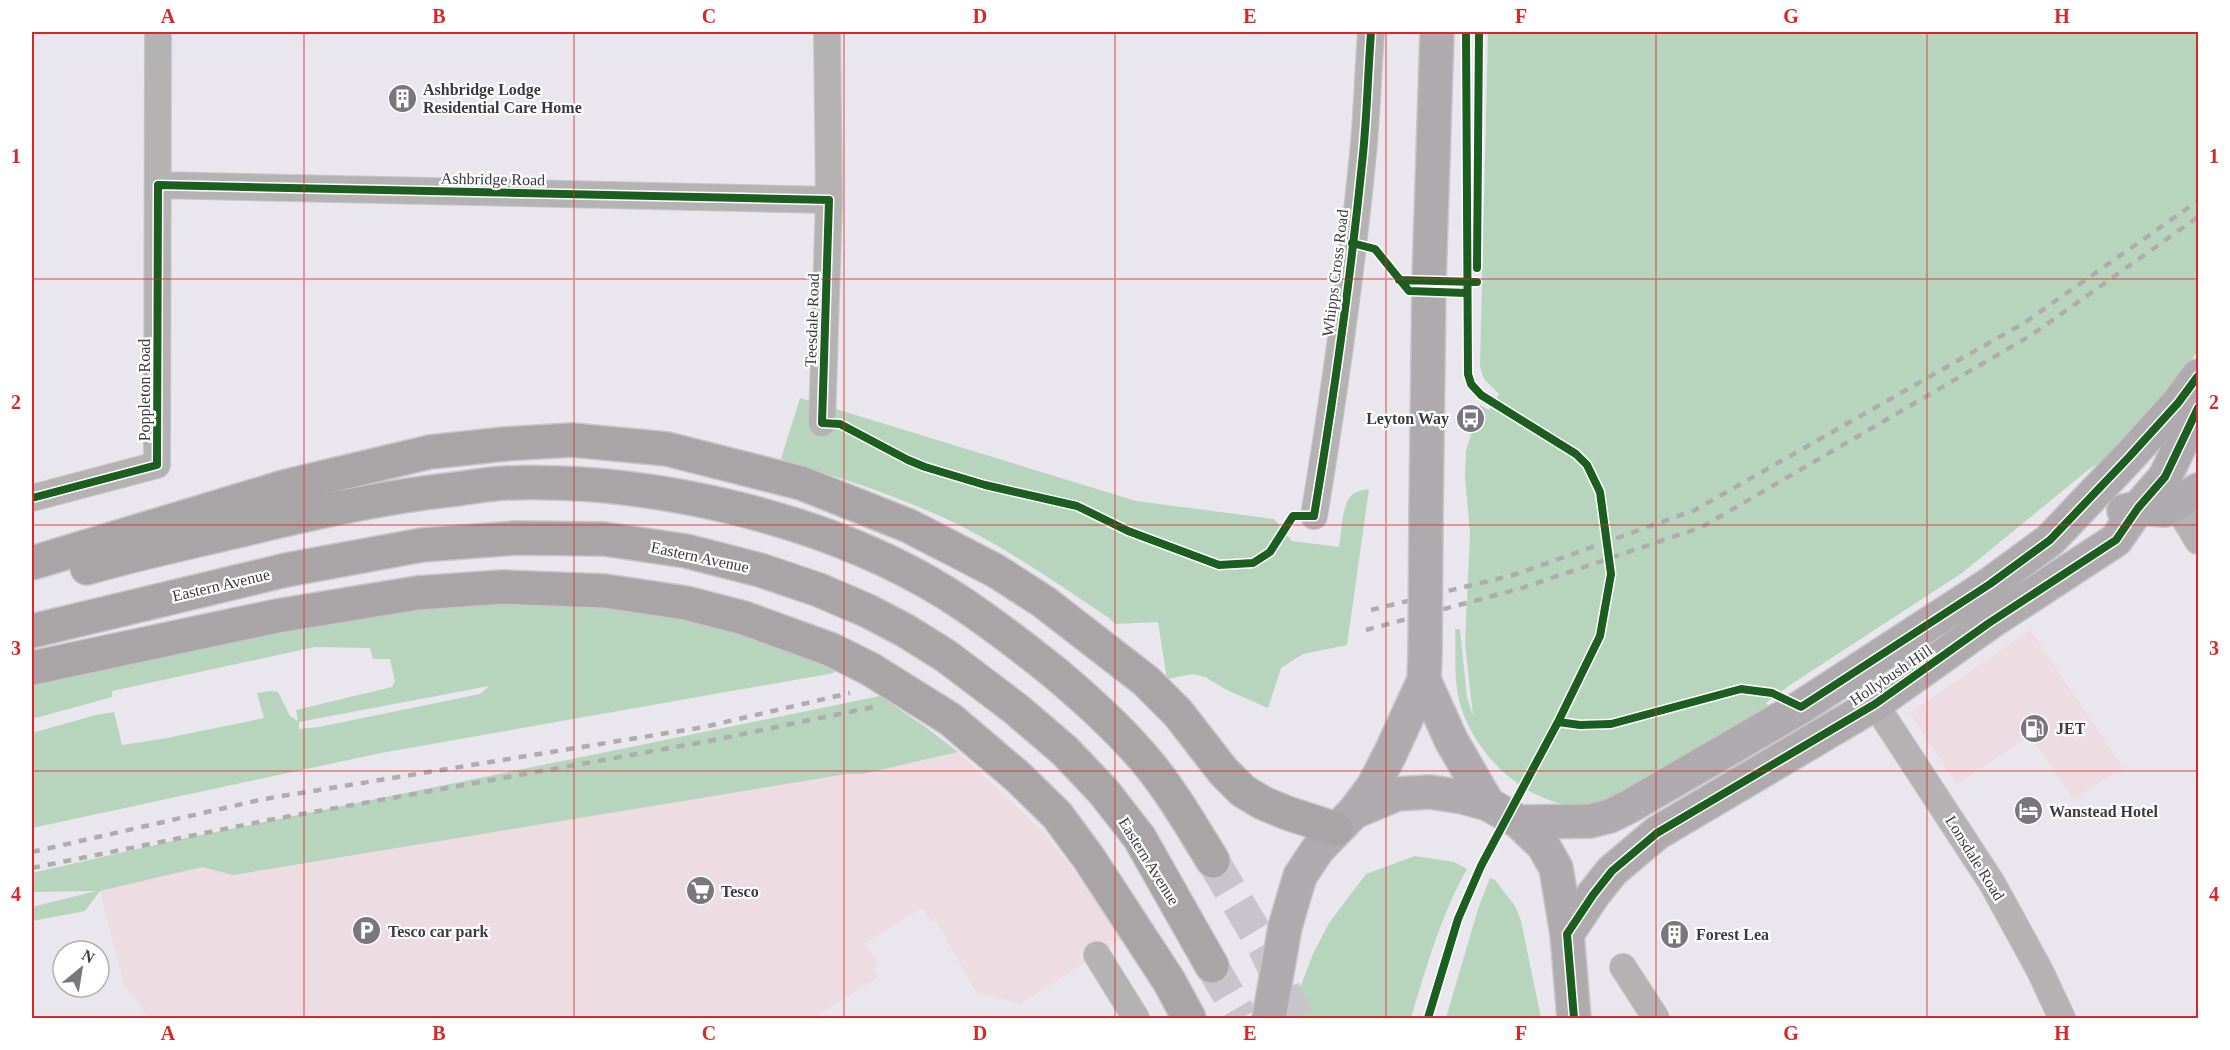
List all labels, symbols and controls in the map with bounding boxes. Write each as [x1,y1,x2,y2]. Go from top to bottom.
text: A [161,5,176,27]
text: B [432,5,446,27]
text: C [702,5,716,27]
text: D [973,5,987,27]
text: E [1243,5,1257,27]
text: F [1515,5,1527,27]
text: G [1783,5,1799,27]
text: H [2054,5,2070,27]
place label: Ashbridge Lodge Residential Care Home [423,81,582,116]
building icon: Ashbridge Lodge Residential Care Home [386,82,418,114]
text: 1 [11,145,21,167]
text: 1 [2209,145,2219,167]
street label: Ashbridge Road [441,170,545,189]
street label: Whipps Cross Road [1319,208,1352,338]
street label: Teesdale Road [802,273,822,367]
street label: Poppleton Road [136,339,154,441]
text: 2 [11,391,21,413]
text: 2 [2209,391,2219,413]
bus stop icon: Leyton Way [1454,402,1486,434]
place label: Leyton Way [1366,410,1449,428]
street label: Eastern Avenue [649,538,751,576]
street label: Eastern Avenue [171,566,271,604]
text: 3 [11,637,21,659]
text: 3 [2209,637,2219,659]
street label: Hollybush Hill [1847,641,1936,710]
fuel station icon: JET [2019,712,2051,744]
place label: JET [2056,720,2086,737]
hotel icon: Wanstead Hotel [2012,795,2044,827]
place label: Wanstead Hotel [2049,803,2158,820]
street label: Lonsdale Road [1942,813,2008,903]
street label: Eastern Avenue [1115,814,1183,908]
supermarket icon: Tesco [684,875,716,907]
text: 4 [11,883,21,905]
place label: Tesco [721,883,759,900]
text: 4 [2209,883,2219,905]
parking icon: Tesco car park [351,915,383,947]
building icon: Forest Lea [1659,918,1691,950]
place label: Tesco car park [388,923,489,941]
place label: Forest Lea [1696,926,1769,943]
north arrow [51,939,111,999]
text: N [79,946,98,967]
text: A [161,1022,176,1044]
text: B [432,1022,446,1044]
text: C [702,1022,716,1044]
text: D [973,1022,987,1044]
text: E [1243,1022,1257,1044]
text: F [1515,1022,1527,1044]
text: G [1783,1022,1799,1044]
text: H [2054,1022,2070,1044]

